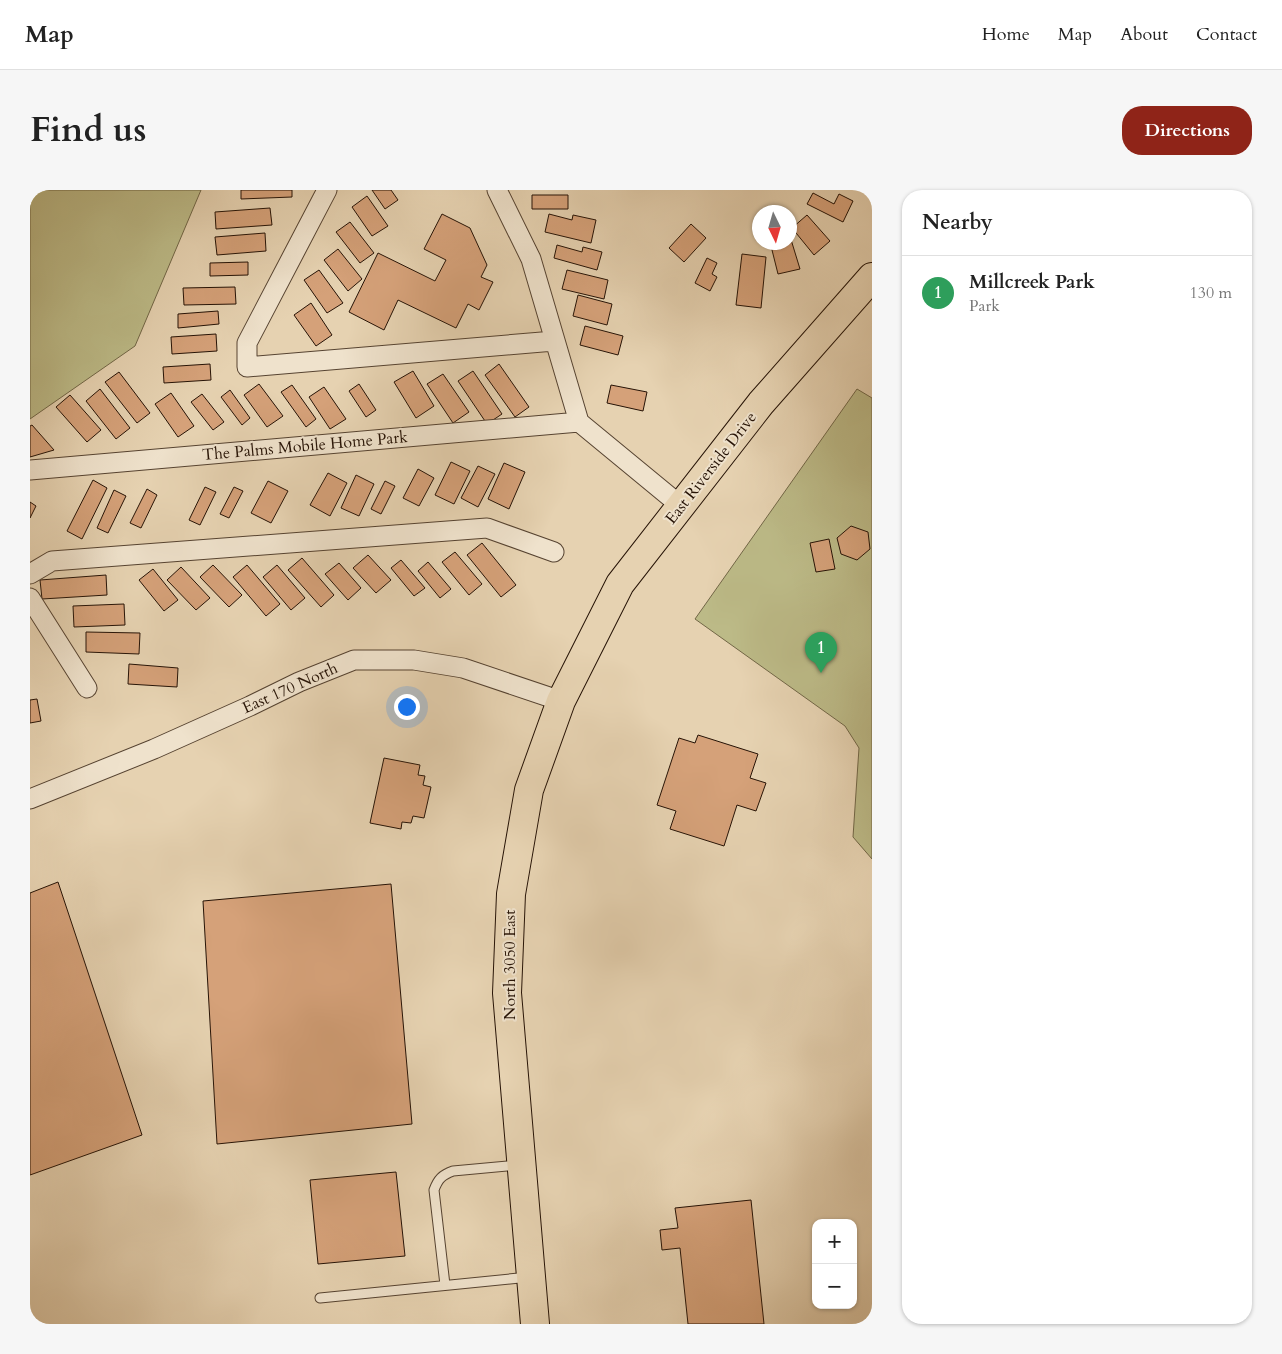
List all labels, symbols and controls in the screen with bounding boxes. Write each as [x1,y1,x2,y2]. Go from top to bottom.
text: Map [25,18,74,51]
text: Home [982,22,1030,47]
text: Map [1058,22,1092,47]
text: About [1120,22,1168,47]
text: Contact [1196,22,1257,47]
text: Find us [30,106,146,154]
button: Directions [1122,106,1252,155]
north arrow [752,205,797,250]
text: Nearby [922,208,993,237]
text: Millcreek Park [969,269,1095,295]
text: 1 [934,282,942,304]
text: 130 m [1190,282,1232,304]
text: Park [969,295,1000,317]
street label: East Riverside Drive [660,407,762,529]
street label: The Palms Mobile Home Park [201,426,409,466]
pin: 1 [805,632,837,673]
street label: East 170 North [239,657,341,719]
your location [394,694,420,720]
street label: North 3050 East [499,910,521,1020]
map controls [812,1219,857,1309]
button: + [812,1219,857,1264]
button: − [812,1264,857,1309]

